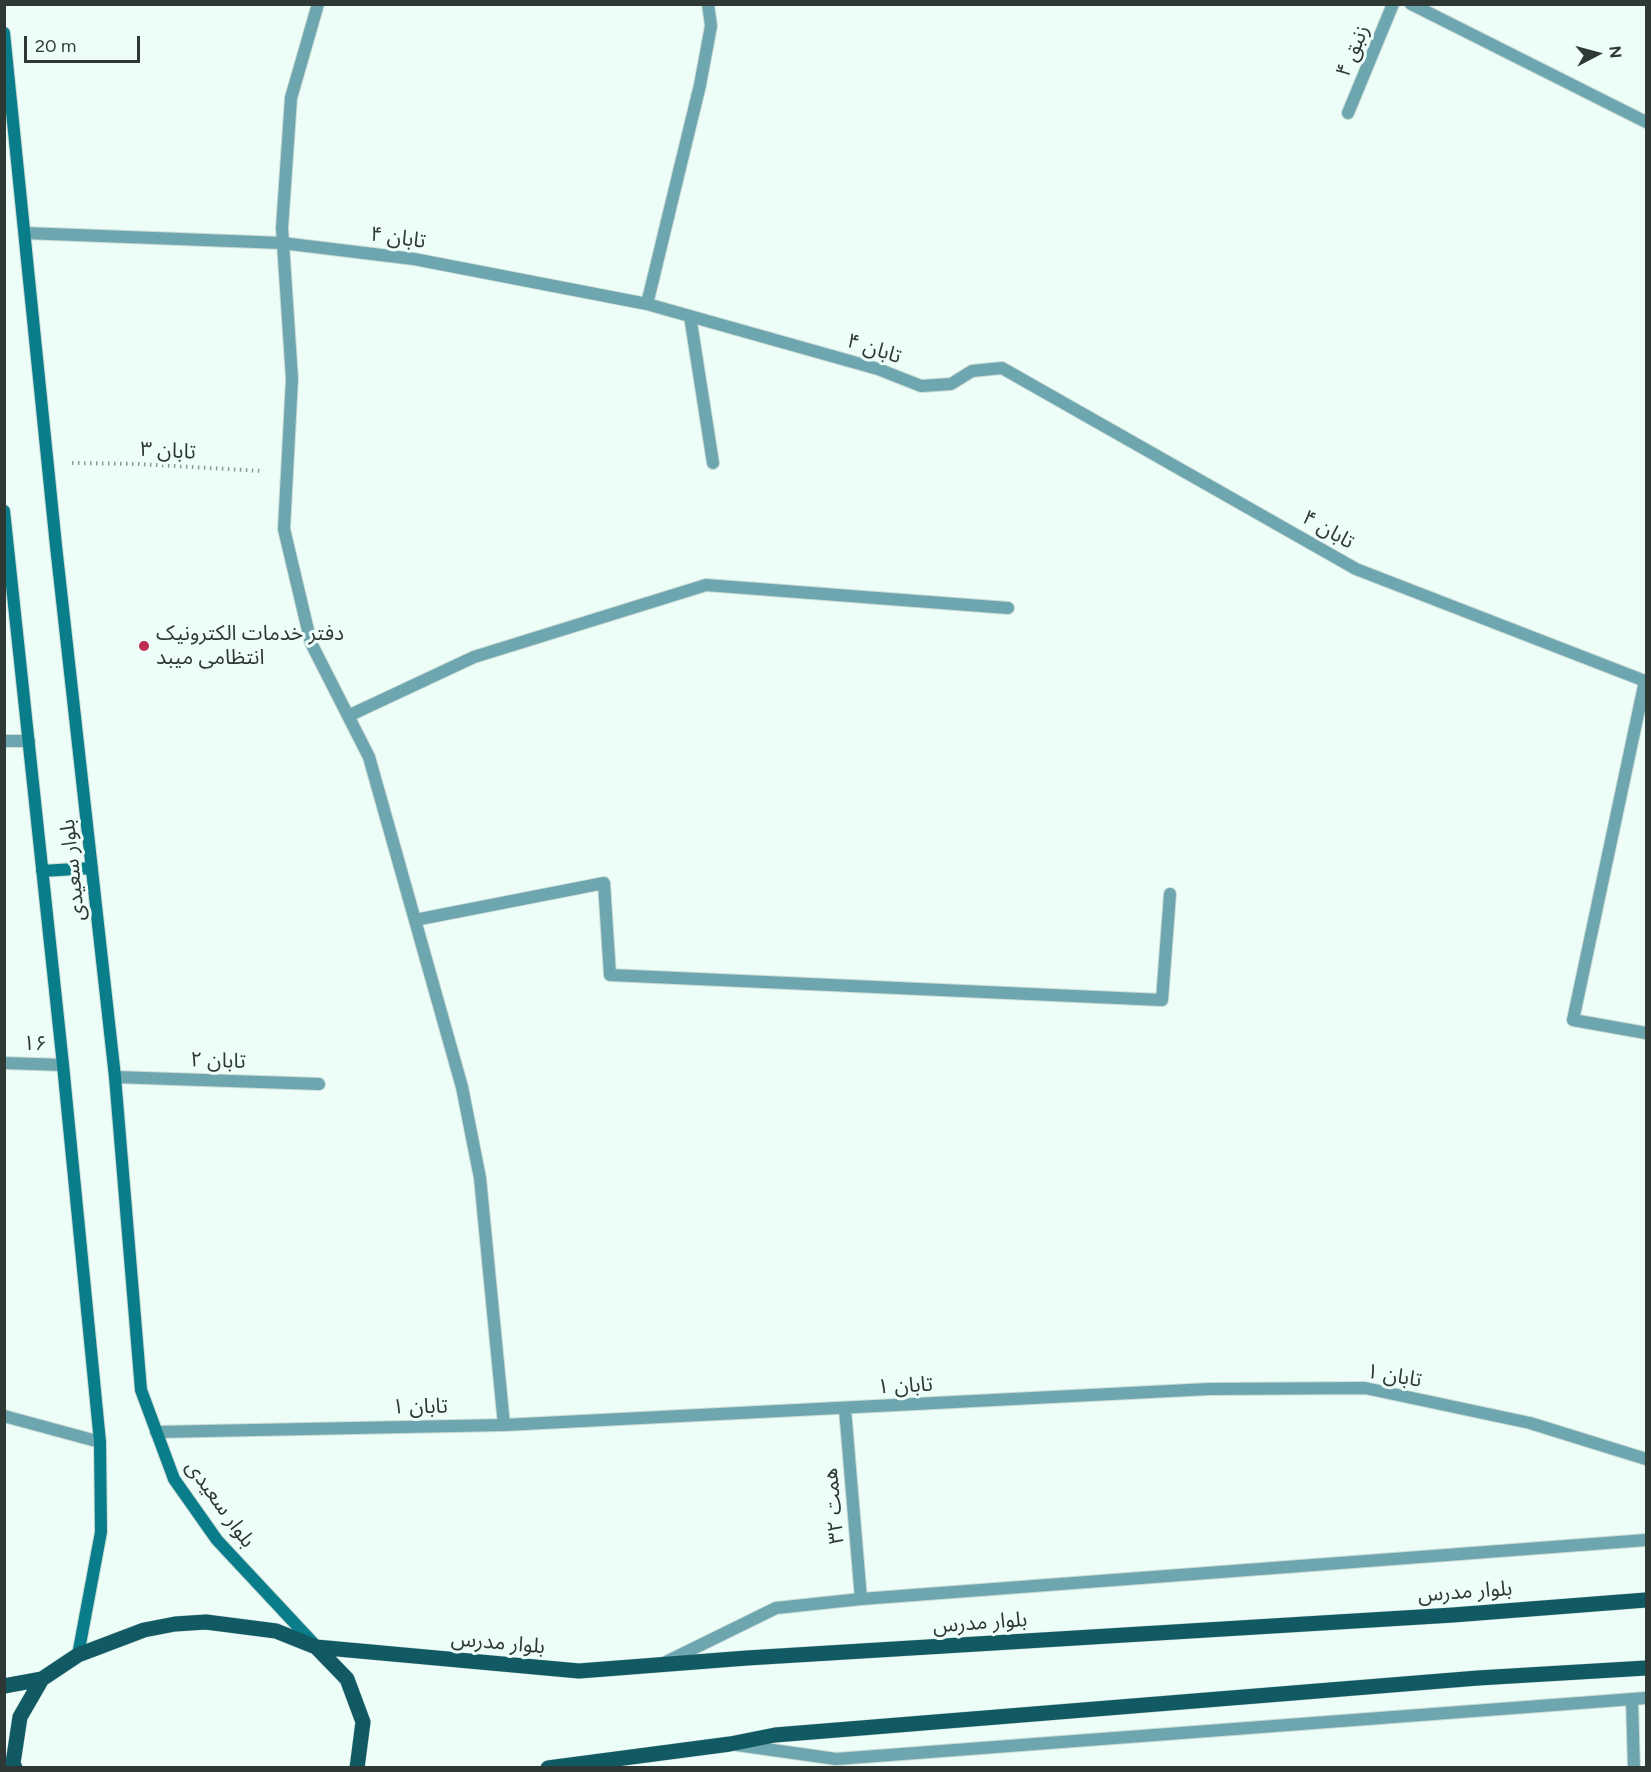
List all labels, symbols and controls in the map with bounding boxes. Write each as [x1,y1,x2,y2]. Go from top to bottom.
street label: زنبق ۴ [1331,21,1375,81]
scale bar [27,24,142,62]
north arrow [1567,24,1627,84]
text: 20 m [35,35,76,57]
text: N [1605,45,1625,59]
street label: تابان ۴ [369,222,427,254]
street label: تابان ۴ [844,328,904,370]
street label: تابان ۳ [140,437,196,465]
street label: تابان ۴ [1298,505,1358,555]
place label: دفتر خدمات الکترونیک انتظامی میبد [156,621,344,671]
marker: دفتر خدمات الکترونیک انتظامی میبد [137,639,151,653]
street label: بلوار سعیدی [55,818,91,922]
street label: ۱۶ [23,1031,47,1057]
street label: تابان ۲ [190,1047,246,1075]
street label: تابان ۱ [1364,1359,1424,1393]
street label: تابان ۱ [877,1372,933,1400]
street label: تابان ۱ [392,1394,448,1420]
street label: بلوار سعیدی [180,1455,260,1553]
street label: همت ۳۲ [818,1467,850,1545]
street label: بلوار مدرس [1417,1576,1513,1608]
street label: بلوار مدرس [932,1607,1028,1639]
street label: بلوار مدرس [450,1626,546,1660]

